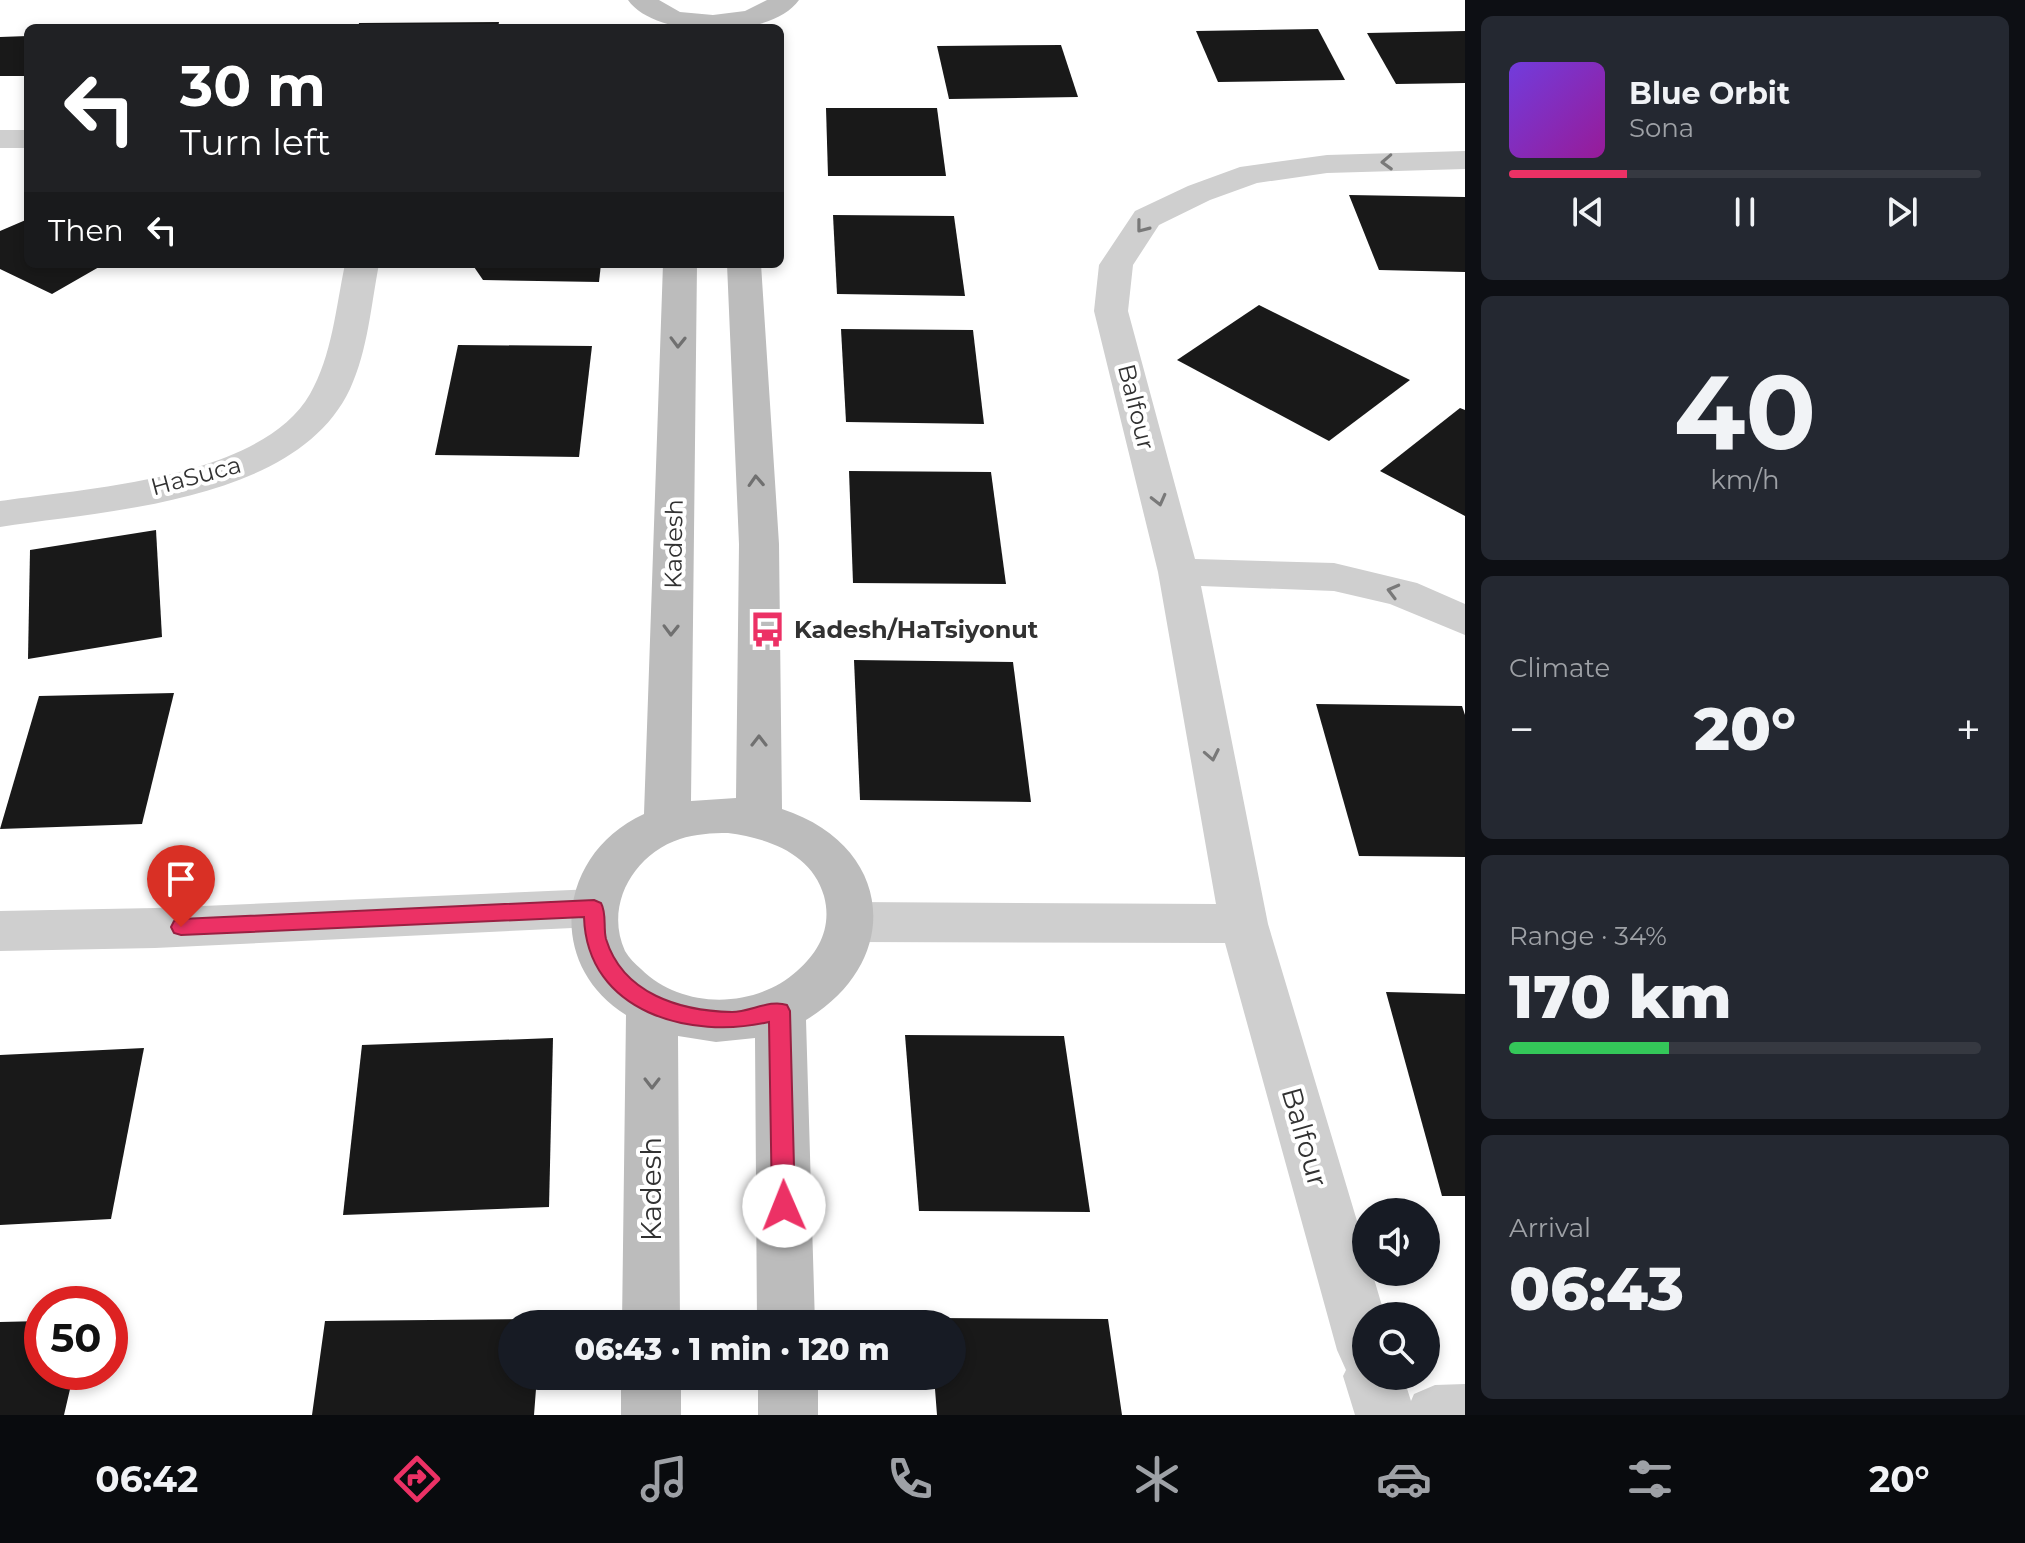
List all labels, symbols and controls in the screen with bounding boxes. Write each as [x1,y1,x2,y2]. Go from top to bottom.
text: 30 m [180,52,326,120]
icon: left [48,56,152,160]
text: Blue Orbit [1629,75,1790,112]
text: Sona [1629,112,1694,144]
text: Turn left [180,120,331,164]
one-way arrow [1380,154,1393,171]
icon: previous [1566,190,1610,234]
icon: pause [1723,190,1767,234]
icon: next [1880,190,1924,234]
icon: left [140,208,184,252]
text: Then [48,212,124,249]
one-way arrow [1137,218,1151,233]
one-way arrow [670,336,687,349]
text: 40 [1674,348,1816,475]
street label: Balfour [1112,361,1161,453]
street label: HaSuca [148,450,244,501]
text: km/h [1710,464,1780,496]
one-way arrow [748,474,765,487]
one-way arrow [1150,493,1167,507]
street label: Kadesh [658,499,689,589]
one-way arrow [1387,584,1400,601]
bus stop icon: Kadesh/HaTsiyonut [749,611,787,649]
place label: Kadesh/HaTsiyonut [794,615,1039,644]
one-way arrow [663,624,680,637]
text: Climate [1509,652,1610,684]
text: 20° [1694,692,1796,765]
text: − [1509,702,1534,756]
text: + [1956,702,1981,756]
one-way arrow [750,734,768,747]
one-way arrow [1203,748,1220,761]
pin [147,845,215,927]
icon: arrive [159,857,203,901]
text: Range · 34% [1509,920,1667,952]
text: 170 km [1509,960,1732,1033]
one-way arrow [643,1077,661,1090]
street label: Balfour [1275,1083,1335,1191]
street label: Kadesh [634,1137,668,1241]
position arrow [742,1164,826,1248]
map controls [1352,1198,1440,1390]
button: sound [1352,1198,1440,1286]
text: Arrival [1509,1212,1591,1244]
text: 06:43 [1509,1252,1684,1325]
speed limit sign: 50 [24,1286,128,1390]
button: search [1352,1302,1440,1390]
text: 06:43 · 1 min · 120 m [574,1331,890,1368]
icon: directions [389,1451,445,1507]
icon: music [636,1451,692,1507]
icon: phone [882,1451,938,1507]
icon: climate [1129,1451,1185,1507]
icon: car [1376,1451,1432,1507]
icon: filters [1622,1451,1678,1507]
text: 06:42 [95,1457,198,1501]
text: 20° [1869,1457,1930,1501]

